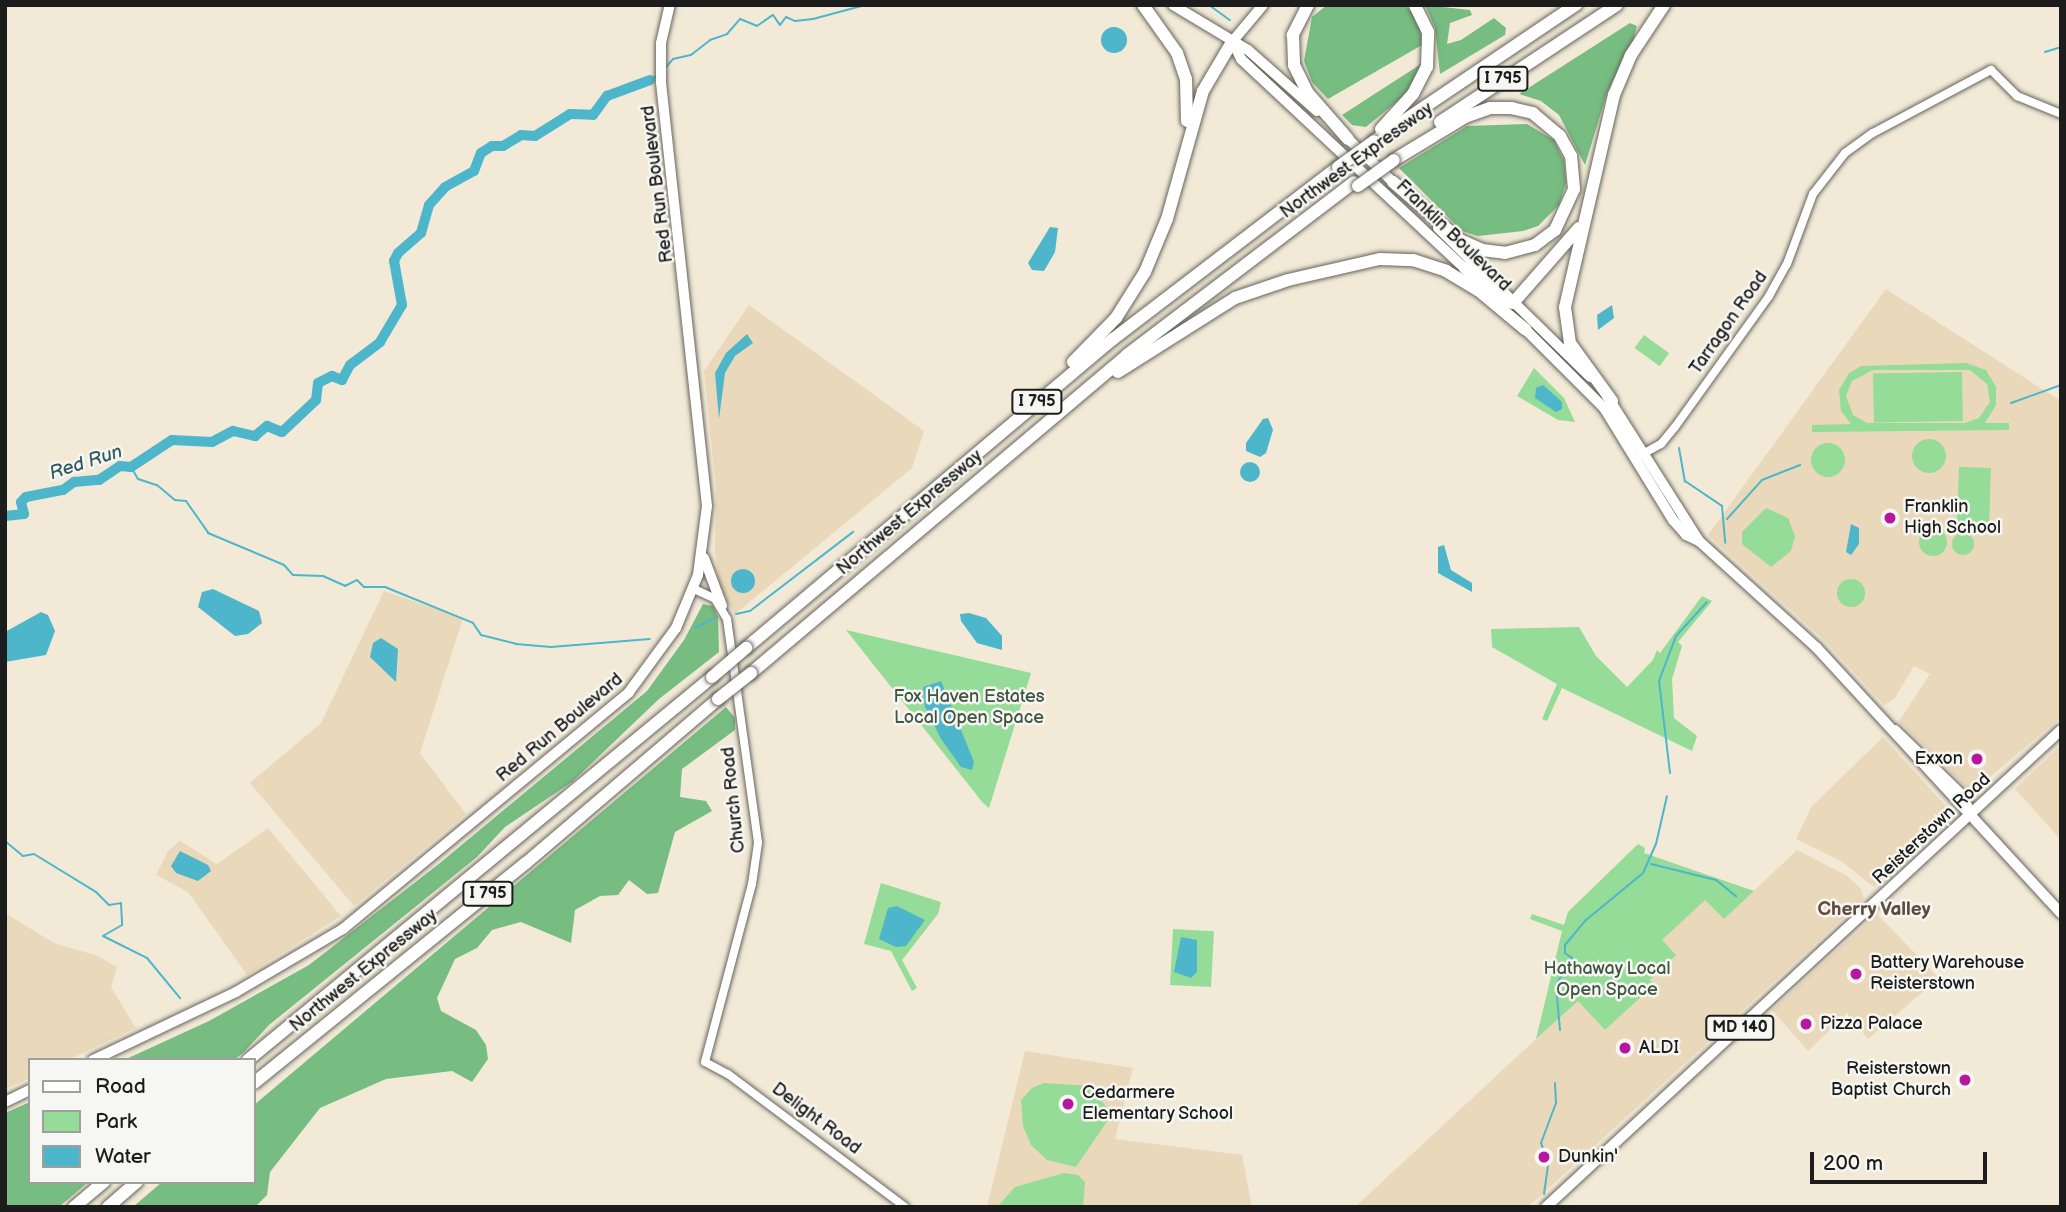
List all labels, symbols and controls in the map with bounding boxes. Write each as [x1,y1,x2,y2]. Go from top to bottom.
road number: I 795 [1477,66,1529,92]
street label: Northwest Expressway [1277,98,1437,224]
street label: Red Run Boulevard [638,104,678,264]
street label: Franklin Boulevard [1391,176,1515,296]
street label: Tarragon Road [1685,267,1773,379]
road number: I 795 [1011,390,1063,414]
water label: Red Run [47,441,125,485]
street label: Northwest Expressway [833,446,987,580]
place label: Franklin High School [1904,497,2001,540]
marker: Franklin High School [1882,510,1898,526]
street label: Red Run Boulevard [492,669,628,787]
park label: Fox Haven Estates Local Open Space [893,687,1045,730]
street label: Church Road [718,746,750,854]
place label: Exxon [1914,748,1963,770]
marker: Exxon [1969,751,1985,767]
street label: Reisterstown Road [1869,769,1995,889]
road number: I 795 [462,881,514,906]
district label: Cherry Valley [1817,899,1931,921]
street label: Northwest Expressway [286,905,442,1037]
place label: Battery Warehouse Reisterstown [1870,953,2026,996]
park label: Hathaway Local Open Space [1543,959,1671,1002]
marker: Battery Warehouse Reisterstown [1848,966,1864,982]
place label: Pizza Palace [1820,1013,1923,1035]
road number: MD 140 [1705,1016,1775,1040]
marker: Pizza Palace [1798,1016,1814,1032]
place label: ALDI [1639,1037,1679,1059]
marker: ALDI [1617,1040,1633,1056]
legend [28,1058,256,1184]
place label: Reisterstown Baptist Church [1831,1059,1951,1102]
marker: Reisterstown Baptist Church [1957,1072,1973,1088]
text: Road [95,1074,146,1099]
street label: Delight Road [767,1078,865,1160]
place label: Cedarmere Elementary School [1082,1083,1235,1126]
marker: Cedarmere Elementary School [1060,1096,1076,1112]
text: Park [95,1109,137,1134]
scale bar [1814,1138,1991,1182]
text: Water [95,1144,151,1169]
place label: Dunkin' [1558,1146,1618,1168]
marker: Dunkin' [1536,1149,1552,1165]
text: 200 m [1823,1151,1883,1176]

